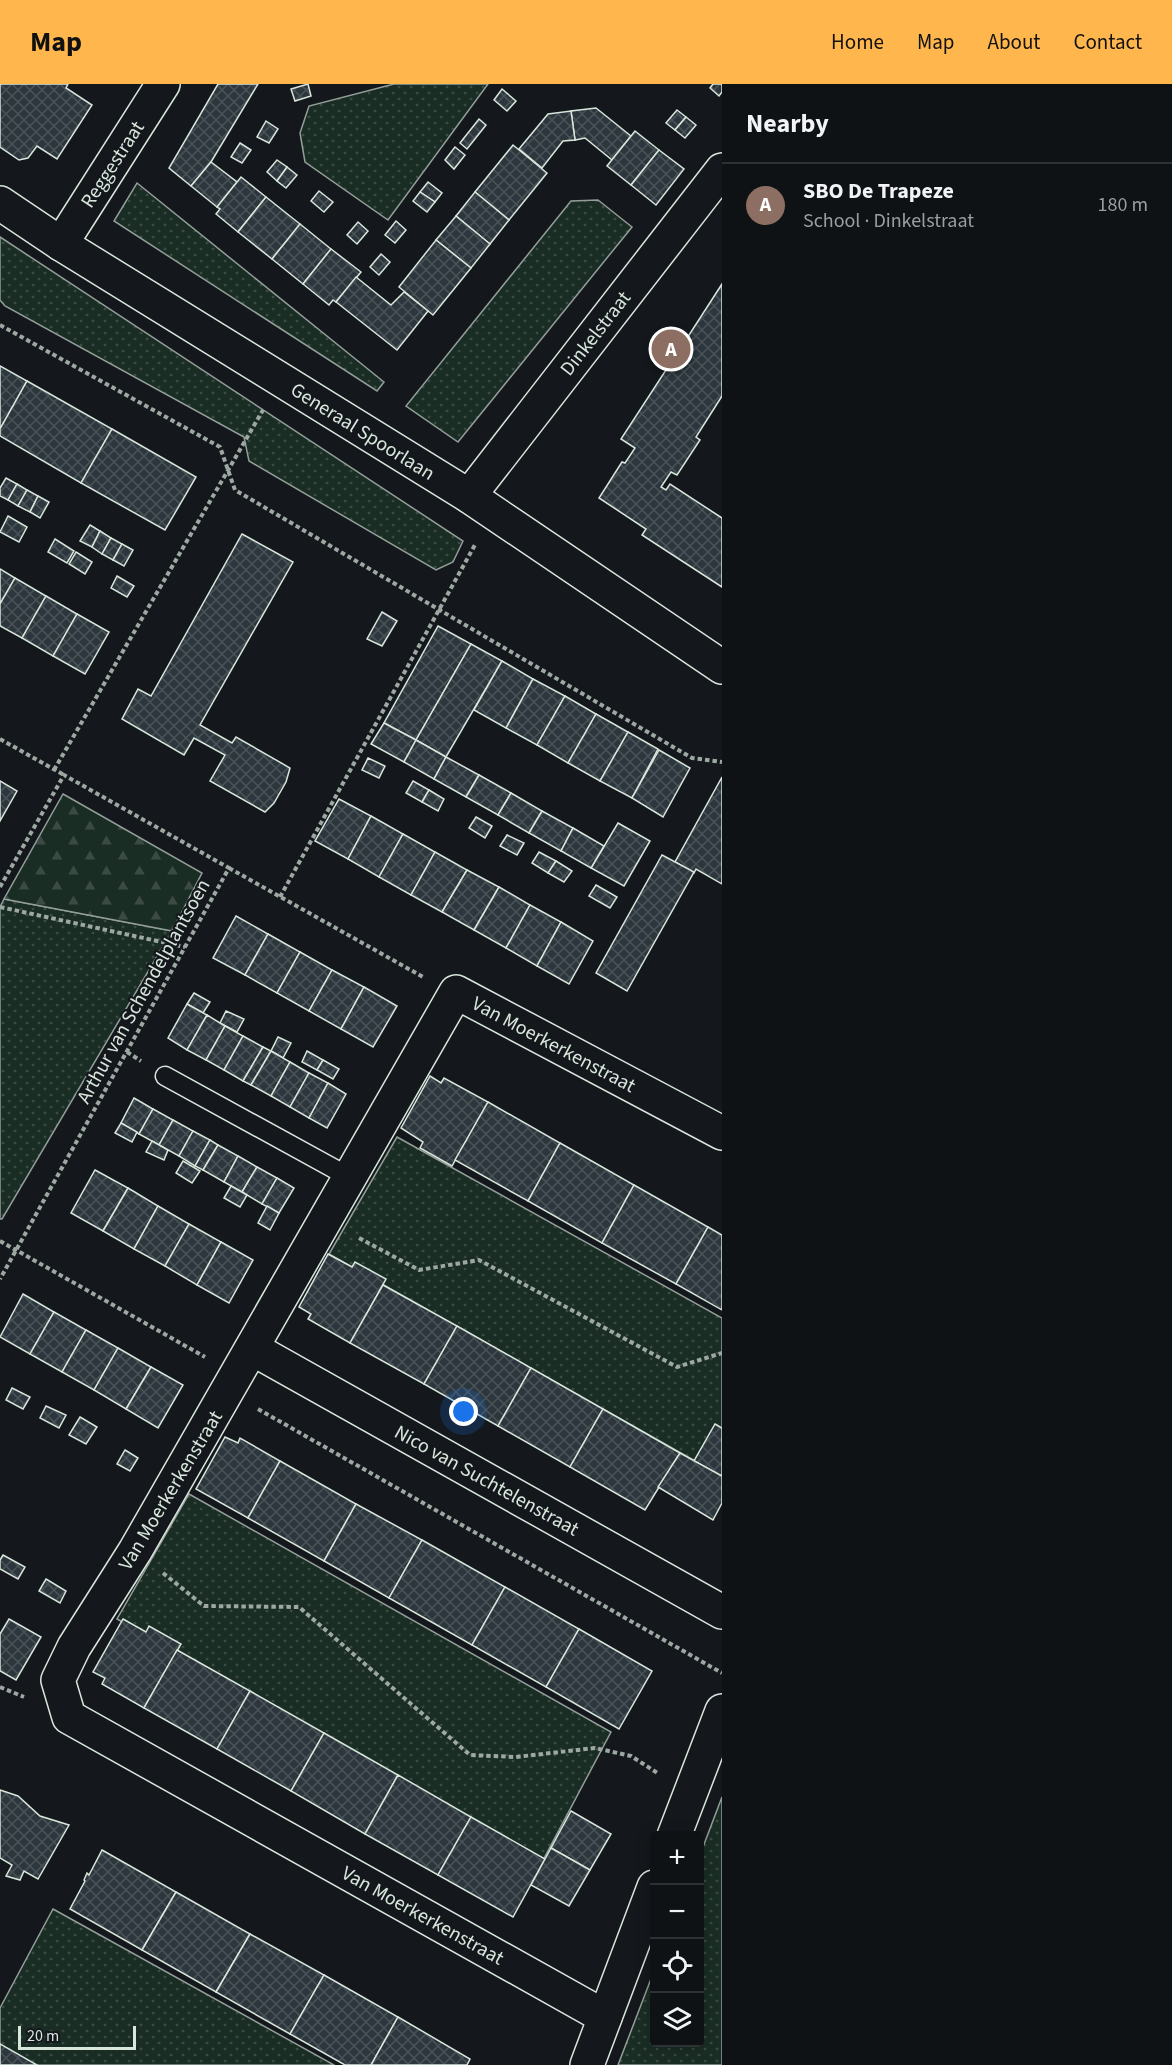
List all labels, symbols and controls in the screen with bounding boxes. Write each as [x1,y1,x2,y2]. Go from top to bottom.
text: Map [30,22,82,62]
text: Home [831,27,884,57]
text: Map [917,27,955,57]
text: About [988,27,1040,57]
text: Contact [1073,27,1142,57]
text: Nearby [746,105,829,142]
street label: Reggestraat [74,115,152,214]
text: SBO De Trapeze [803,175,954,207]
text: A [760,191,771,219]
text: 180 m [1098,191,1148,219]
text: School · Dinkelstraat [803,207,974,235]
street label: Dinkelstraat [554,285,638,382]
pin: A [652,326,690,372]
street label: Generaal Spoorlaan [285,376,440,488]
street label: Arthur van Schendelplantsoen [70,874,217,1109]
street label: Van Moerkerkenstraat [467,990,641,1100]
your location [449,1397,478,1426]
street label: Van Moerkerkenstraat [112,1405,230,1576]
street label: Nico van Suchtelenstraat [389,1418,584,1543]
map controls [650,1831,704,2047]
button: + [650,1831,704,1885]
street label: Van Moerkerkenstraat [336,1860,509,1972]
button: − [650,1885,704,1939]
button: locate [650,1939,704,1993]
button: layers [650,1993,704,2047]
scale bar [18,2023,136,2050]
text: 20 m [27,2025,59,2047]

